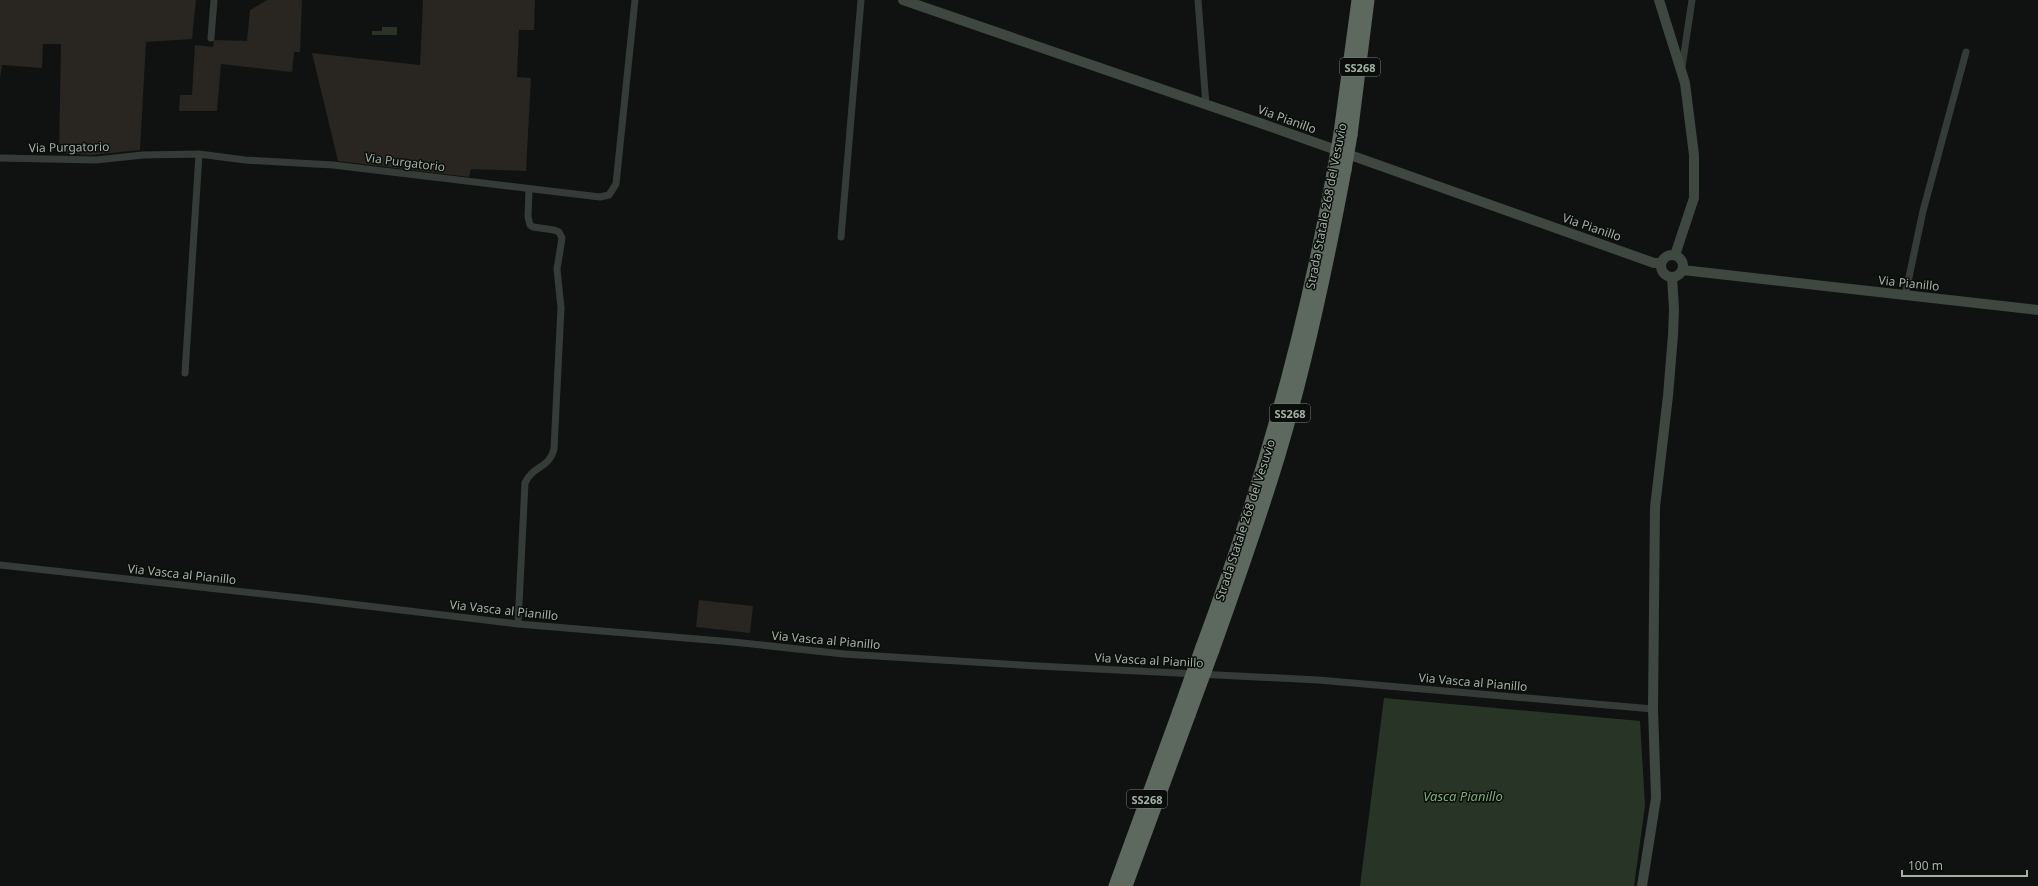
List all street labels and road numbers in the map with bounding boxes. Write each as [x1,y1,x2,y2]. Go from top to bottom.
road number: SS268 [1340,58,1380,76]
street label: Via Pianillo [1255,101,1319,137]
street label: Strada Statale 268 del Vesuvio [1302,122,1350,290]
street label: Via Purgatorio [29,138,109,156]
street label: Via Purgatorio [364,149,446,175]
street label: Via Pianillo [1560,209,1624,245]
street label: Via Pianillo [1878,271,1940,295]
road number: SS268 [1270,404,1310,422]
street label: Strada Statale 268 del Vesuvio [1211,437,1279,603]
street label: Via Vasca al Pianillo [127,560,237,588]
street label: Via Vasca al Pianillo [449,596,559,624]
street label: Via Vasca al Pianillo [771,627,881,653]
street label: Via Vasca al Pianillo [1094,649,1204,671]
street label: Via Vasca al Pianillo [1418,669,1528,695]
road number: SS268 [1127,790,1167,808]

